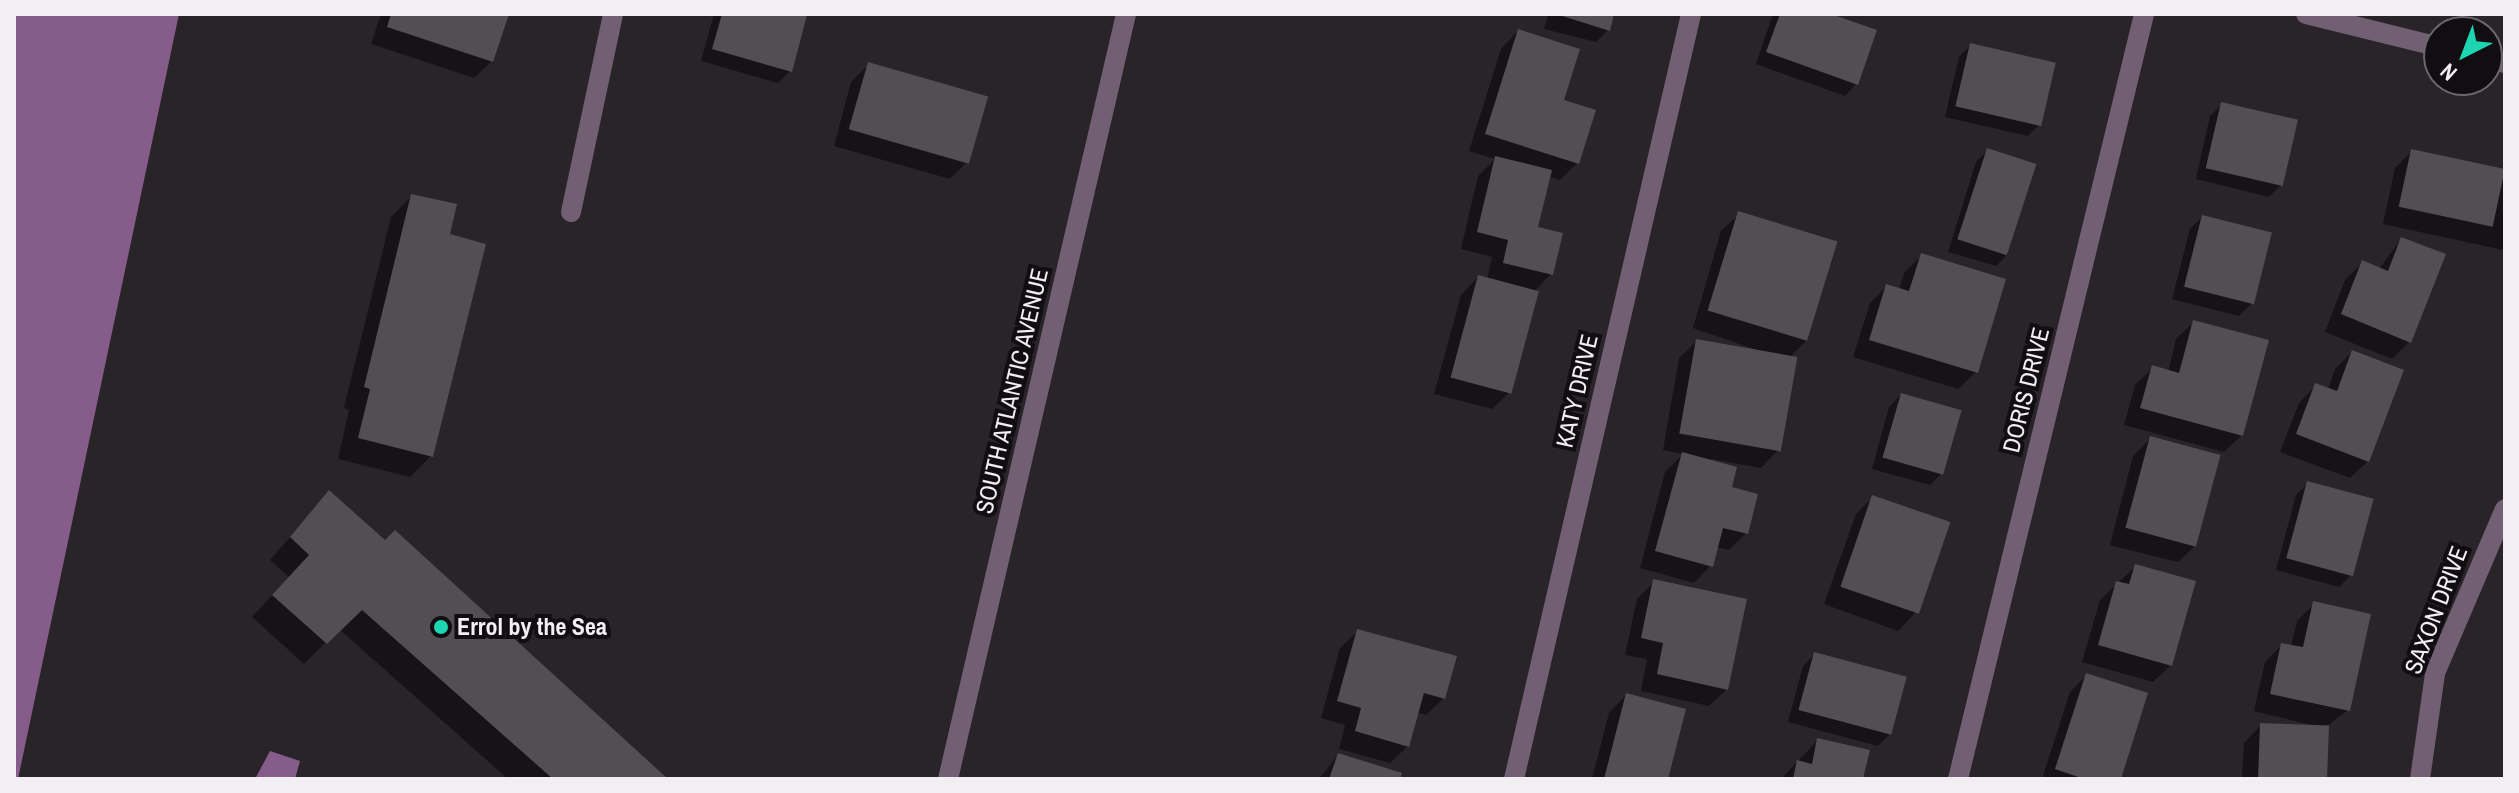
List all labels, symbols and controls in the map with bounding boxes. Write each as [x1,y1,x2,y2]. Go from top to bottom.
north arrow [2423,16,2503,96]
text: N [2433,57,2463,88]
street label: SOUTH ATLANTIC AVENUE [970,264,1054,518]
street label: DORIS DRIVE [1997,324,2055,456]
street label: KATY DRIVE [1550,331,1604,451]
street label: SAXON DRIVE [2398,542,2474,678]
place label: Errol by the Sea [457,613,607,641]
marker: Errol by the Sea [432,618,450,636]

